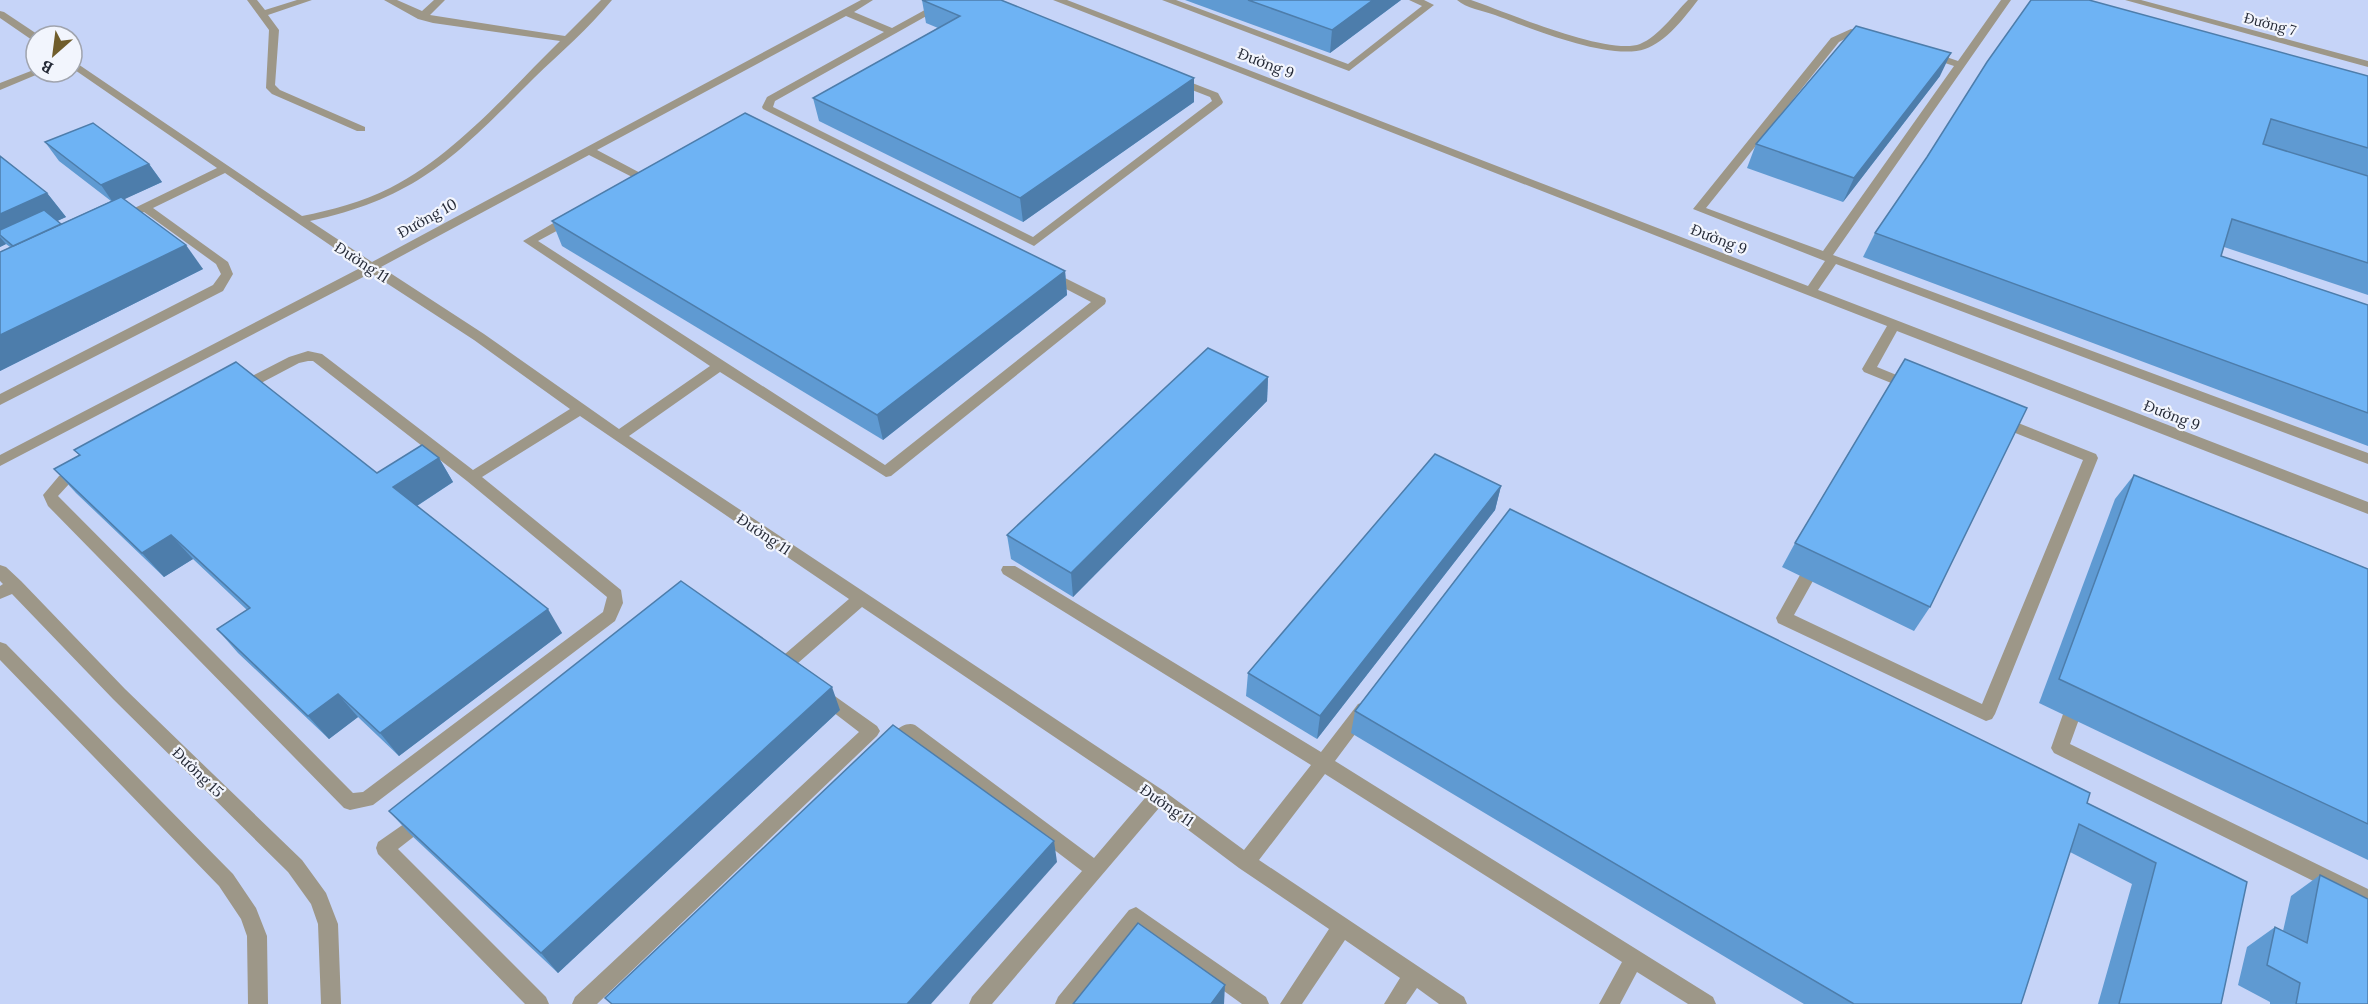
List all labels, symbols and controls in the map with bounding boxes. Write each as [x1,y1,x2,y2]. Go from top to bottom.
street label: Đường 7 [2242,8,2299,40]
north arrow [24,24,84,84]
street label: Đường 9 [1235,44,1297,82]
text: B [37,56,56,79]
street label: Đường 10 [394,194,460,242]
street label: Đường 9 [1688,220,1750,258]
street label: Đường 11 [331,237,393,287]
street label: Đường 9 [2141,396,2203,434]
street label: Đường 11 [733,509,795,559]
street label: Đường 15 [168,743,228,801]
street label: Đường 11 [1136,780,1198,830]

